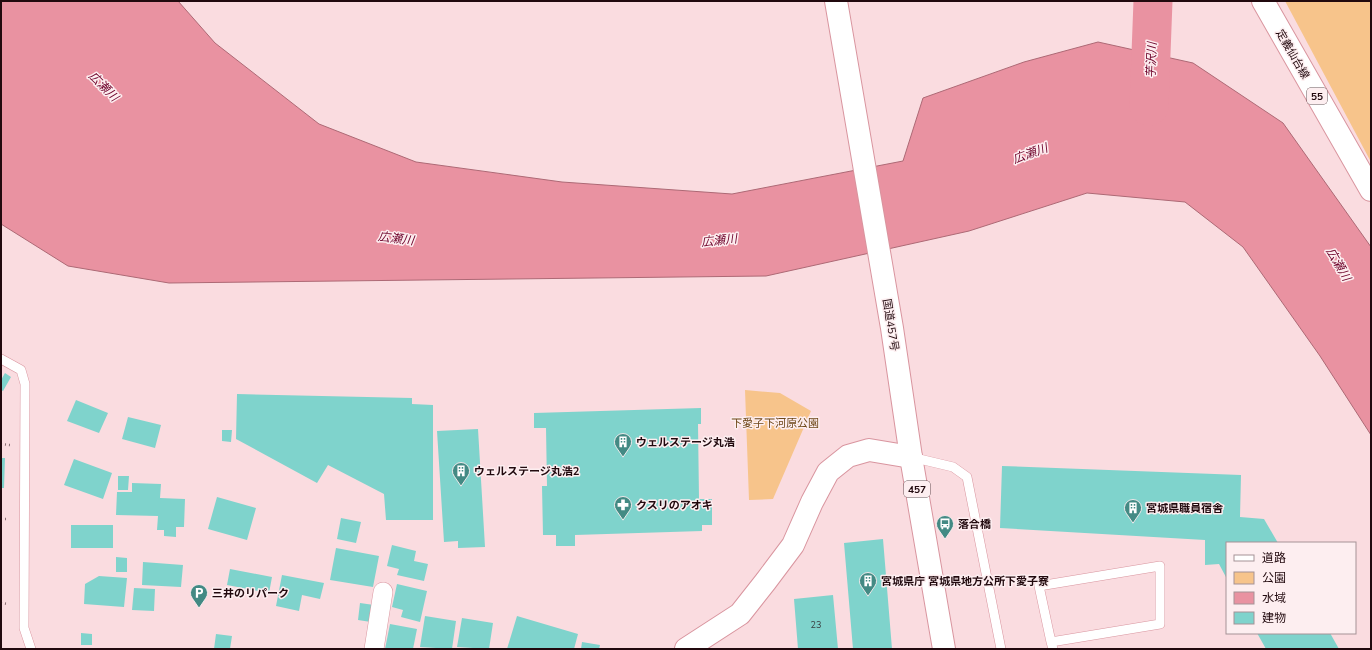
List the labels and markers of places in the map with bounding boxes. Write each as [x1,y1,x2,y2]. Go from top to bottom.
building icon: ウェルステージ丸浩 [613,432,633,457]
place label: ウェルステージ丸浩 [636,435,735,449]
building icon: ウェルステージ丸浩2 [451,461,471,486]
place label: ウェルステージ丸浩2 [474,464,580,478]
pharmacy icon: クスリのアオキ [613,495,633,520]
place label: クスリのアオキ [636,498,713,512]
building icon: 宮城県職員宿舎 [1123,498,1143,523]
place label: 宮城県職員宿舎 [1146,501,1224,515]
bus stop icon: 落合橋 [935,514,955,539]
place label: 落合橋 [958,517,991,531]
building icon: 宮城県庁 宮城県地方公所下愛子寮 [858,571,878,596]
place label: 宮城県庁 宮城県地方公所下愛子寮 [881,574,1049,588]
parking icon: 三井のリパーク [189,583,209,608]
place label: 三井のリパーク [212,586,289,600]

